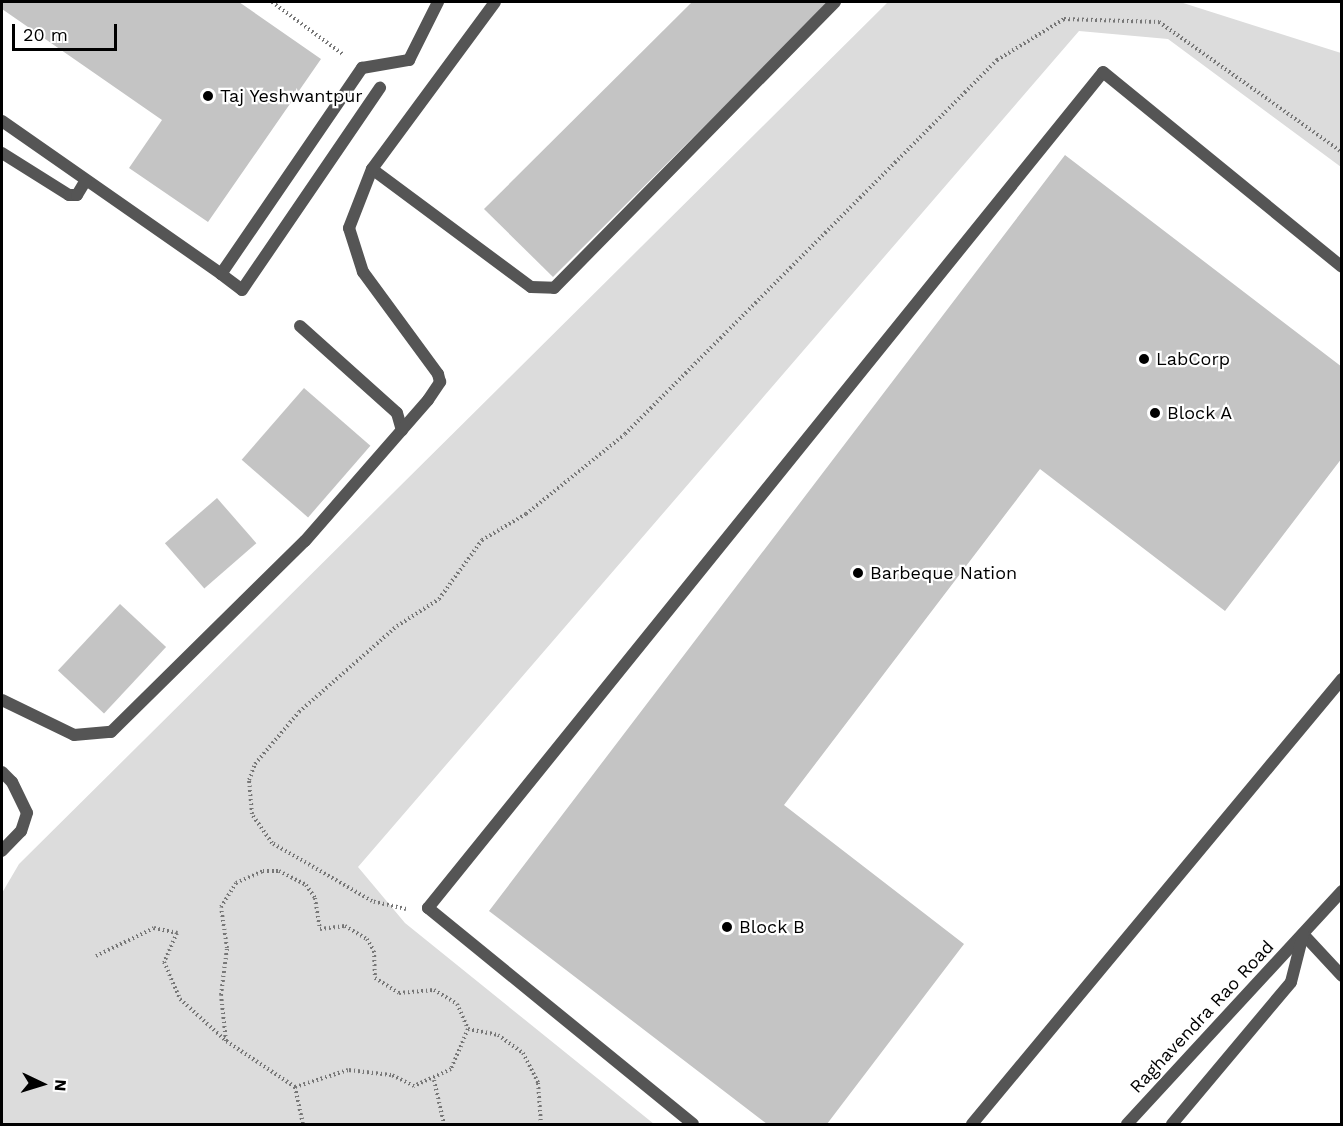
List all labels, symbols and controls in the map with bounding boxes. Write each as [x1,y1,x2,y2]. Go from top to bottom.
scale bar [15,12,120,50]
text: 20 m [23,24,68,45]
place label: Taj Yeshwantpur [220,85,363,107]
marker: Taj Yeshwantpur [201,89,215,103]
place label: LabCorp [1156,348,1230,370]
marker: LabCorp [1137,352,1151,366]
place label: Block A [1167,402,1233,424]
marker: Block A [1148,406,1162,420]
place label: Barbeque Nation [870,562,1017,584]
marker: Barbeque Nation [851,566,865,580]
place label: Block B [739,916,805,938]
marker: Block B [720,920,734,934]
street label: Raghavendra Rao Road [1125,936,1279,1098]
north arrow [12,1054,72,1114]
text: N [51,1079,70,1092]

